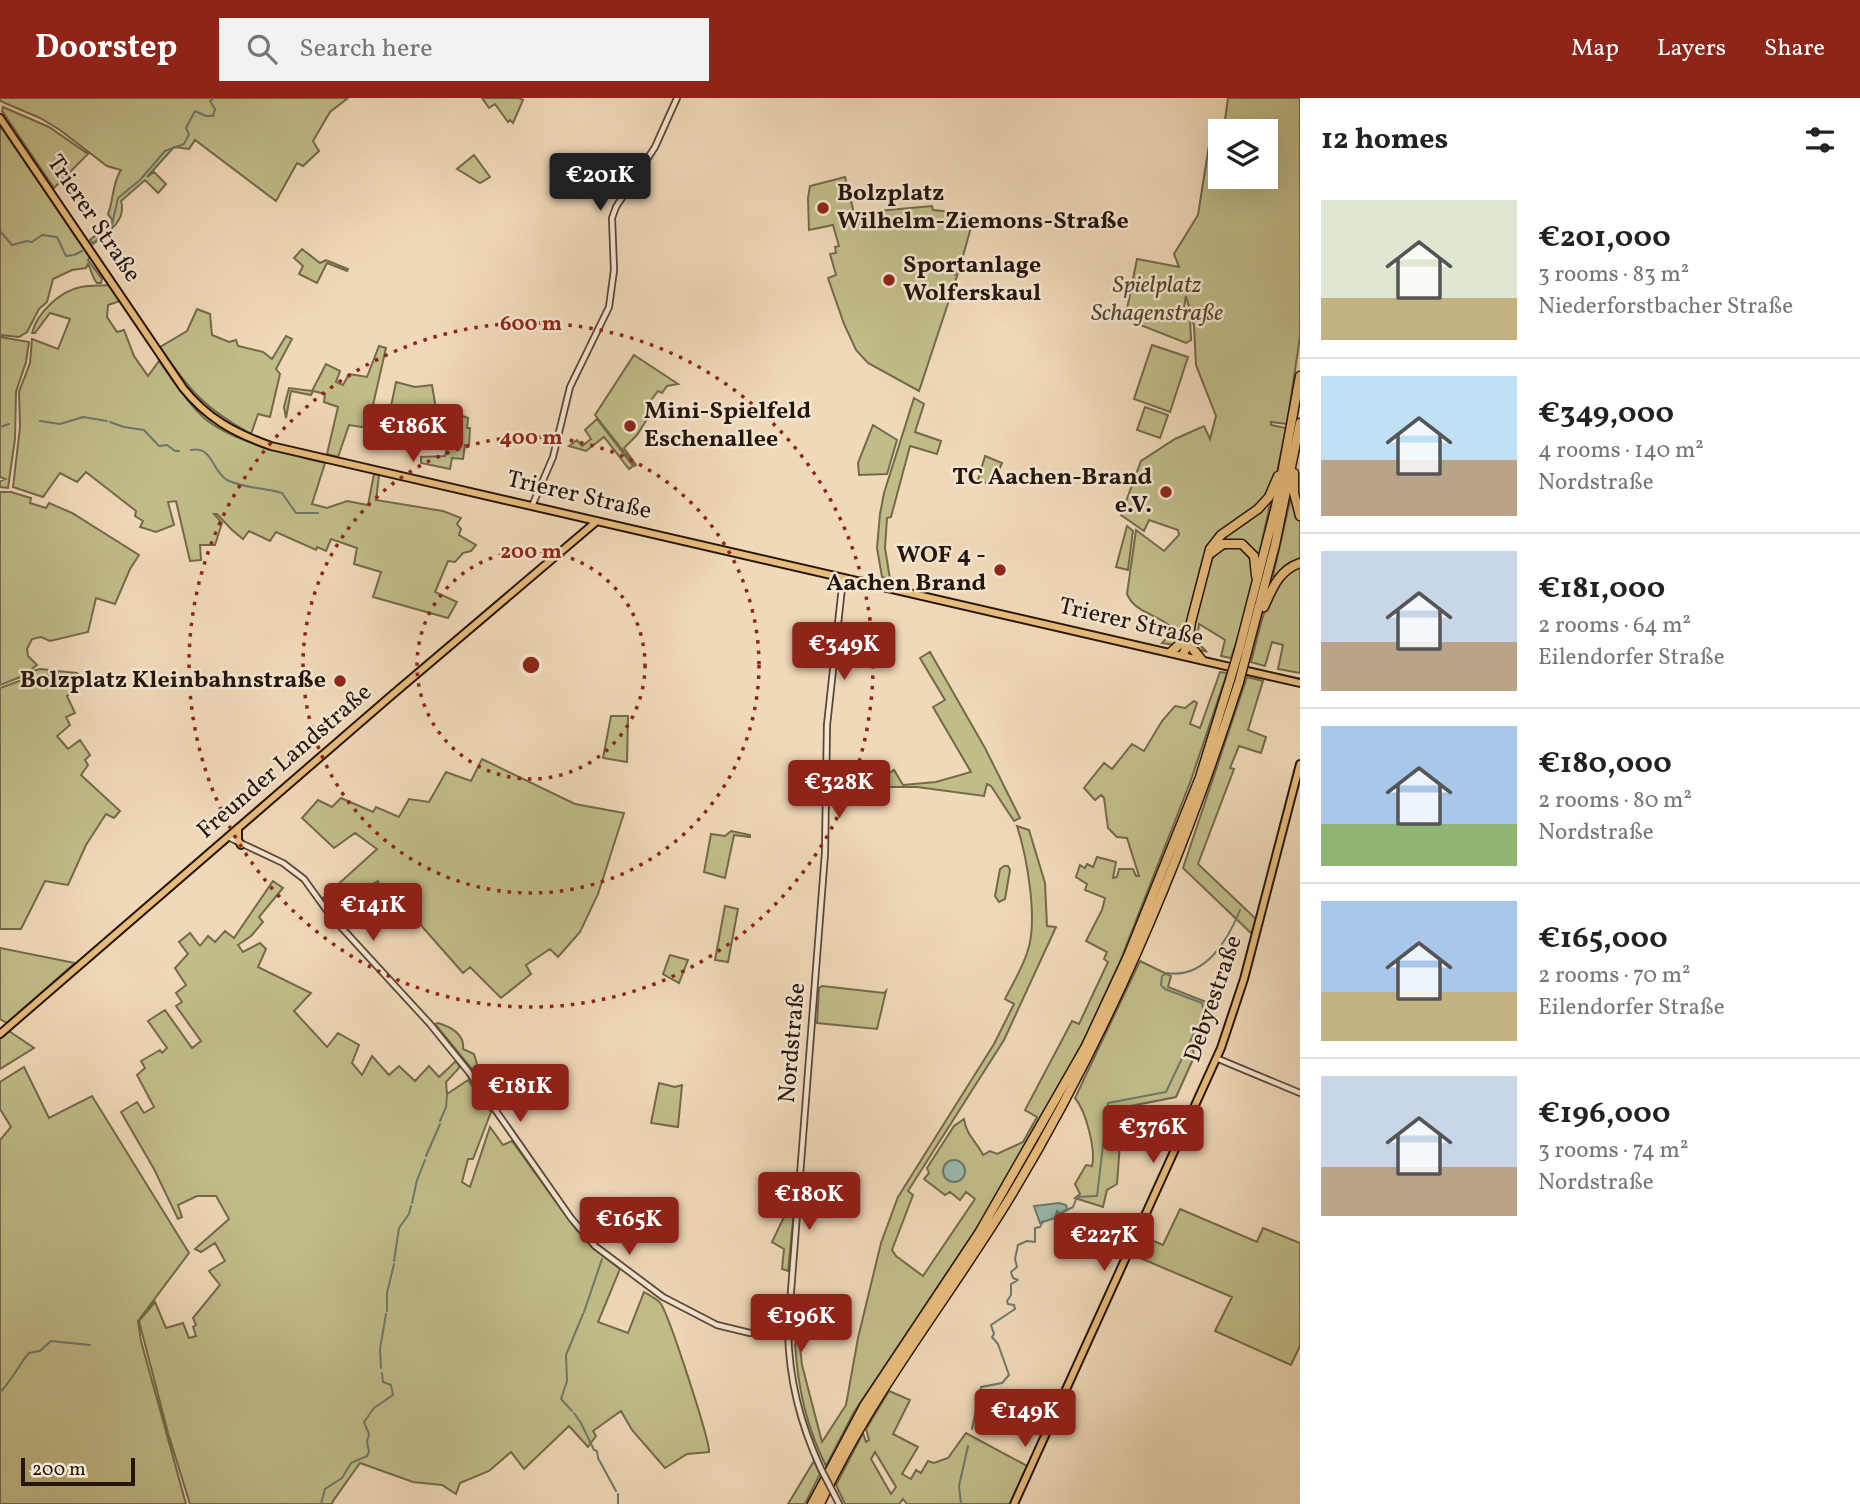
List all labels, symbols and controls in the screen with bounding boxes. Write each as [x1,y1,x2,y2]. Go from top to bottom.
search box [219,18,709,81]
text: Doorstep [35,26,177,72]
icon: search [243,30,281,68]
text: Search here [299,31,433,67]
text: Map [1571,32,1619,66]
text: Layers [1657,32,1726,66]
text: Share [1764,32,1825,66]
map controls [1208,119,1278,189]
button: layers [1208,119,1278,189]
text: 12 homes [1321,119,1448,161]
icon: filters [1801,121,1839,159]
street label: Trierer Straße [38,148,148,290]
pin: €201K [551,153,649,213]
text: €201K [566,160,634,192]
place label: Bolzplatz Wilhelm-Ziemons-Straße [837,177,1129,239]
marker: Bolzplatz Wilhelm-Ziemons-Straße [815,200,831,216]
text: €201,000 [1538,217,1671,259]
icon: home [1377,228,1461,312]
place label: Sportanlage Wolferskaul [903,249,1041,311]
text: 3 rooms · 83 m² [1538,259,1689,291]
park label: Spielplatz Schagenstraße [1091,269,1223,331]
marker: Sportanlage Wolferskaul [881,272,897,288]
text: Niederforstbacher Straße [1538,291,1793,323]
text: 600 m [500,310,562,339]
text: €349,000 [1538,393,1674,435]
place label: Mini-Spielfeld Eschenallee [644,395,811,457]
pin: €186K [364,404,462,464]
icon: home [1377,404,1461,488]
text: €186K [379,411,447,443]
marker: Mini-Spielfeld Eschenallee [622,418,638,434]
text: 400 m [500,424,562,453]
text: 4 rooms · 140 m² [1538,435,1704,467]
place label: TC Aachen-Brand e.V. [952,461,1152,523]
street label: Trierer Straße [503,463,655,529]
text: Nordstraße [1538,467,1654,499]
marker: TC Aachen-Brand e.V. [1158,484,1174,500]
text: 200 m [500,538,562,567]
place label: WOF 4 - Aachen Brand [826,539,986,601]
marker: WOF 4 - Aachen Brand [992,562,1008,578]
text: €181,000 [1538,568,1665,610]
icon: home [1377,579,1461,663]
street label: Trierer Straße [1055,590,1207,656]
text: 2 rooms · 64 m² [1538,610,1691,642]
pin: €349K [795,622,893,682]
text: €349K [808,629,880,661]
text: Eilendorfer Straße [1538,642,1725,674]
centre of rings [519,653,543,677]
place label: Bolzplatz Kleinbahnstraße [20,664,326,698]
marker: Bolzplatz Kleinbahnstraße [332,673,348,689]
street label: Freunder Landstraße [190,677,380,847]
text: €180,000 [1538,743,1672,785]
icon: home [1377,754,1461,838]
pin: €328K [790,760,888,820]
text: €328K [804,767,874,799]
text: 2 rooms · 80 m² [1538,785,1692,817]
text: Nordstraße [1538,817,1654,849]
pin: €141K [324,884,422,943]
text: €141K [340,890,406,922]
text: €165,000 [1538,918,1668,960]
icon: home [1377,929,1461,1013]
street label: Debyestraße [1176,931,1252,1067]
text: 2 rooms · 70 m² [1538,960,1691,992]
street label: Nordstraße [771,981,815,1105]
text: Eilendorfer Straße [1538,992,1725,1024]
pin: €181K [471,1065,569,1124]
text: €181K [488,1071,552,1103]
text: €196,000 [1538,1093,1670,1135]
icon: home [1377,1104,1461,1188]
pin: €376K [1104,1105,1202,1165]
text: €376K [1119,1112,1187,1144]
text: 3 rooms · 74 m² [1538,1135,1688,1167]
text: Nordstraße [1538,1167,1654,1199]
pin: €180K [760,1172,858,1232]
text: €180K [774,1179,844,1211]
pin: €165K [580,1198,678,1257]
text: €165K [596,1204,662,1236]
pin: €227K [1055,1214,1153,1273]
text: €227K [1070,1220,1138,1252]
pin: €196K [752,1294,850,1354]
text: €196K [767,1301,835,1333]
pin: €149K [976,1390,1074,1449]
text: €149K [991,1396,1059,1428]
scale bar [21,1455,135,1487]
text: 200 m [32,1457,86,1483]

